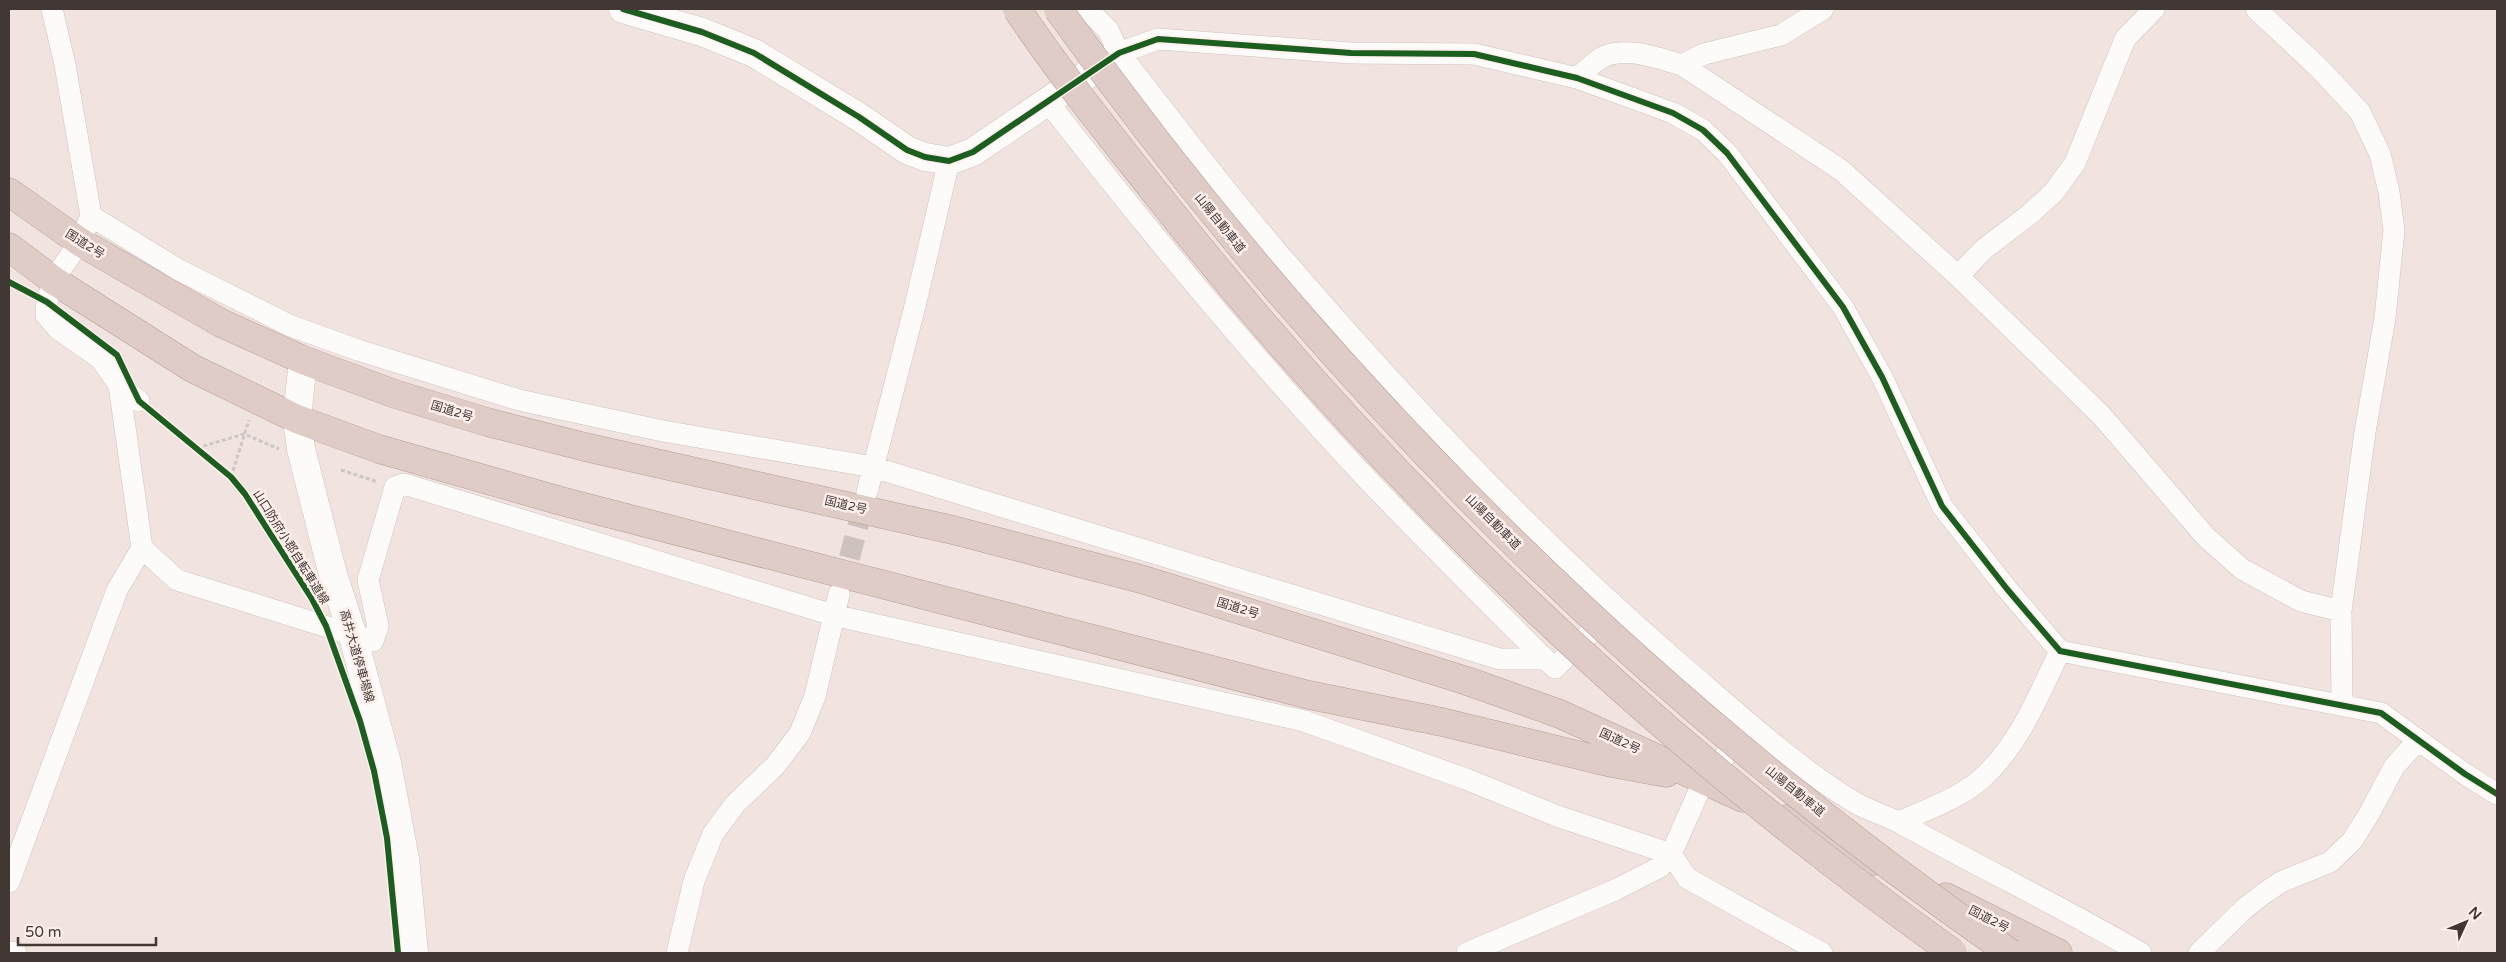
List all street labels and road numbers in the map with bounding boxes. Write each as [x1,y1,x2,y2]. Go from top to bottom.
street label: 山陽自動車道 [1192,191,1248,255]
street label: 国道2号 [63,227,107,261]
street label: 国道2号 [429,398,475,424]
street label: 山口防府小郡自転車道線 [250,487,332,607]
street label: 山陽自動車道 [1463,492,1523,552]
street label: 国道2号 [823,493,869,517]
street label: 国道2号 [1215,595,1261,621]
street label: 高井大道停車場線 [337,608,377,704]
street label: 国道2号 [1597,725,1643,757]
street label: 山陽自動車道 [1763,763,1827,819]
street label: 国道2号 [1966,903,2012,935]

